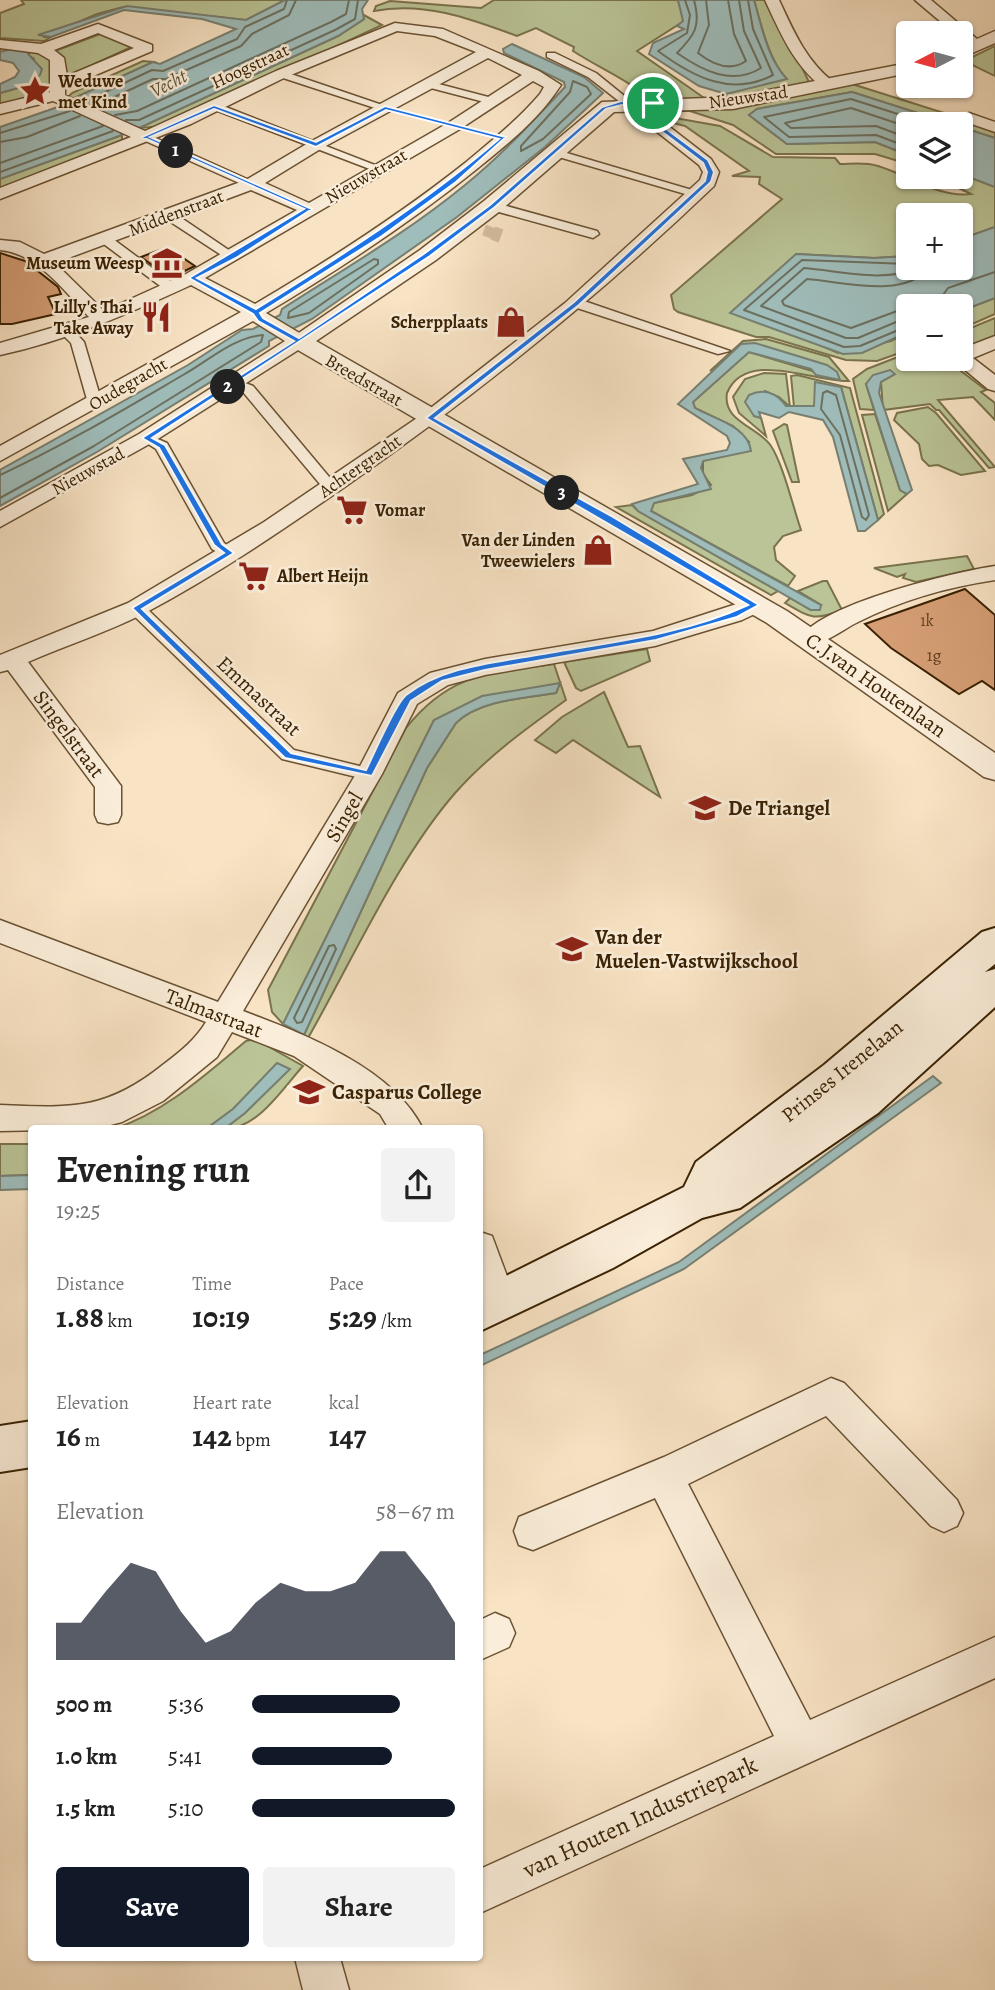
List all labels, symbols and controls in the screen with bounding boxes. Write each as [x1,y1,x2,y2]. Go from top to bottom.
north arrow [896,21,973,98]
map controls [896,21,973,371]
street label: Hoogstraat [207,38,293,94]
water label: Vecht [146,63,193,104]
place label: Weduwe met Kind [57,69,128,114]
pin [623,73,683,133]
place icon: Weduwe met Kind [18,74,52,108]
street label: Nieuwstad [707,80,789,114]
icon: arrive [634,84,672,122]
button: layers [896,112,973,189]
pin: 1 [158,134,194,168]
text: 1 [172,137,179,163]
street label: Nieuwstraat [321,143,411,209]
street label: Middenstraat [125,184,227,242]
button: + [896,203,973,280]
museum icon: Museum Weesp [150,246,184,280]
place label: Museum Weesp [26,251,144,275]
button: − [896,294,973,371]
place label: Lilly's Thai Take Away [53,295,134,340]
restaurant icon: Lilly's Thai Take Away [139,300,173,334]
shop icon: Scherpplaats [494,305,528,339]
place label: Scherpplaats [391,310,488,334]
street label: Breedstraat [321,348,407,412]
street label: Oudegracht [84,352,172,416]
pin: 2 [210,370,246,404]
text: 2 [223,373,232,399]
street label: Achtergracht [313,429,406,504]
street label: Nieuwstad [47,441,129,501]
pin: 3 [544,476,580,510]
text: 3 [557,479,566,505]
supermarket icon: Vomar [335,493,369,527]
place label: Vomar [374,498,426,522]
place label: Van der Linden Tweewielers [461,528,575,573]
shop icon: Van der Linden Tweewielers [581,533,615,567]
supermarket icon: Albert Heijn [237,559,271,593]
place label: Albert Heijn [276,564,369,588]
house number: 1k [920,610,934,632]
street label: C.J.van Houtenlaan [800,626,952,744]
house number: 1g [926,643,942,667]
street label: Emmastraat [211,650,307,743]
street label: Singelstraat [27,684,111,784]
street label: Singel [319,787,369,847]
school or university icon: De Triangel [688,791,722,825]
place label: De Triangel [728,794,830,822]
place label: Van der Muelen-Vastwijkschool [594,923,798,975]
school or university icon: Van der Muelen-Vastwijkschool [555,932,589,966]
street label: Talmastraat [161,982,267,1044]
street label: Prinses Irenelaan [775,1013,909,1129]
school or university icon: Casparus College [292,1075,326,1109]
place label: Casparus College [332,1078,482,1106]
text: Evening run [56,1143,250,1195]
button: share [381,1148,455,1222]
text: 19:25 [56,1195,101,1226]
text: Distance [56,1271,124,1297]
text: Time [192,1271,232,1297]
text: Pace [329,1271,364,1297]
text: 1.88 [56,1297,104,1337]
text: 10:19 [192,1297,250,1337]
text: 5:29 [329,1297,377,1337]
text: km [104,1308,133,1334]
text: /km [377,1308,412,1334]
text: Elevation [56,1390,129,1416]
text: Heart rate [192,1390,272,1416]
text: kcal [329,1390,359,1416]
text: 16 [56,1416,81,1456]
text: 142 [192,1416,232,1456]
text: 147 [329,1416,366,1456]
text: m [81,1427,100,1453]
text: bpm [232,1427,271,1453]
text: Elevation [56,1496,144,1527]
text: 58–67 m [376,1496,455,1527]
text: 500 m [56,1689,112,1720]
text: 5:36 [168,1689,204,1720]
text: 1.0 km [56,1741,117,1772]
text: 5:41 [168,1741,202,1772]
street label: van Houten Industriepark [517,1749,762,1886]
text: 1.5 km [56,1793,116,1824]
text: 5:10 [168,1793,204,1824]
button: Save [56,1867,249,1947]
button: Share [263,1867,455,1947]

